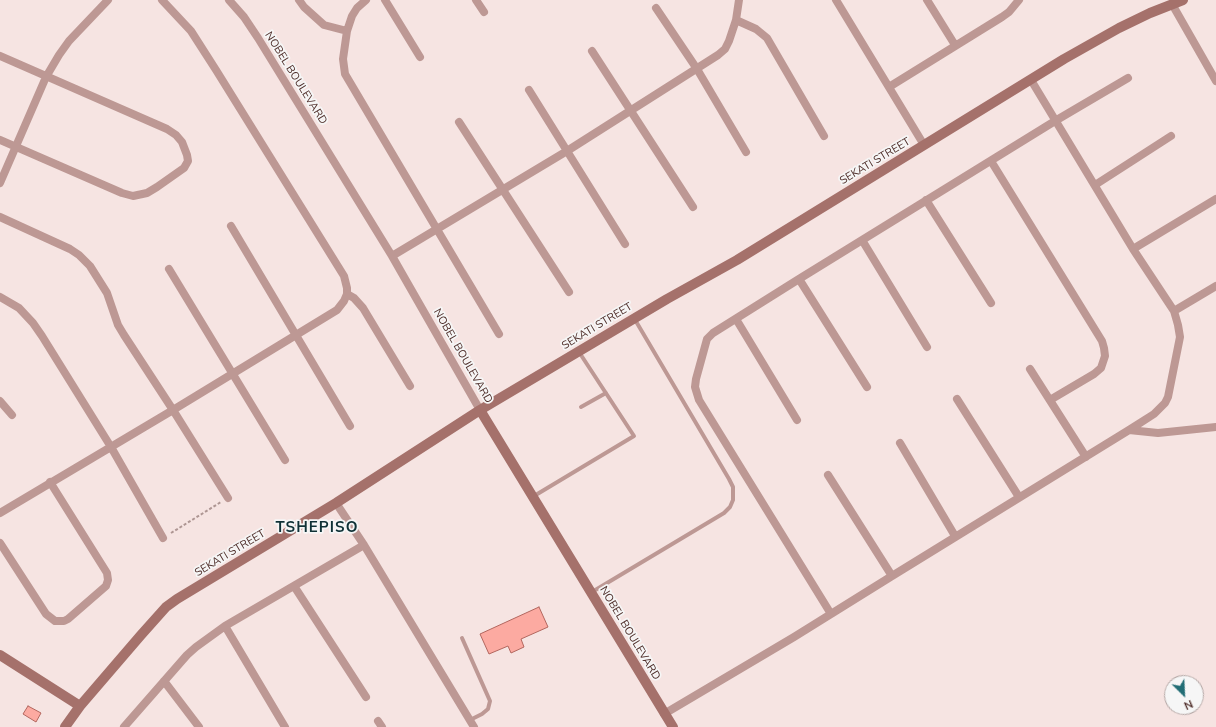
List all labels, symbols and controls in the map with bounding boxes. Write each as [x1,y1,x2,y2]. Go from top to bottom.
street label: NOBEL BOULEVARD [262,29,330,127]
street label: SEKATI STREET [837,135,913,187]
street label: SEKATI STREET [559,300,635,352]
street label: NOBEL BOULEVARD [431,306,495,406]
district label: TSHEPISO [276,518,358,536]
street label: SEKATI STREET [192,527,268,579]
street label: NOBEL BOULEVARD [597,584,663,682]
north arrow [1164,675,1204,715]
text: N [1182,697,1195,713]

